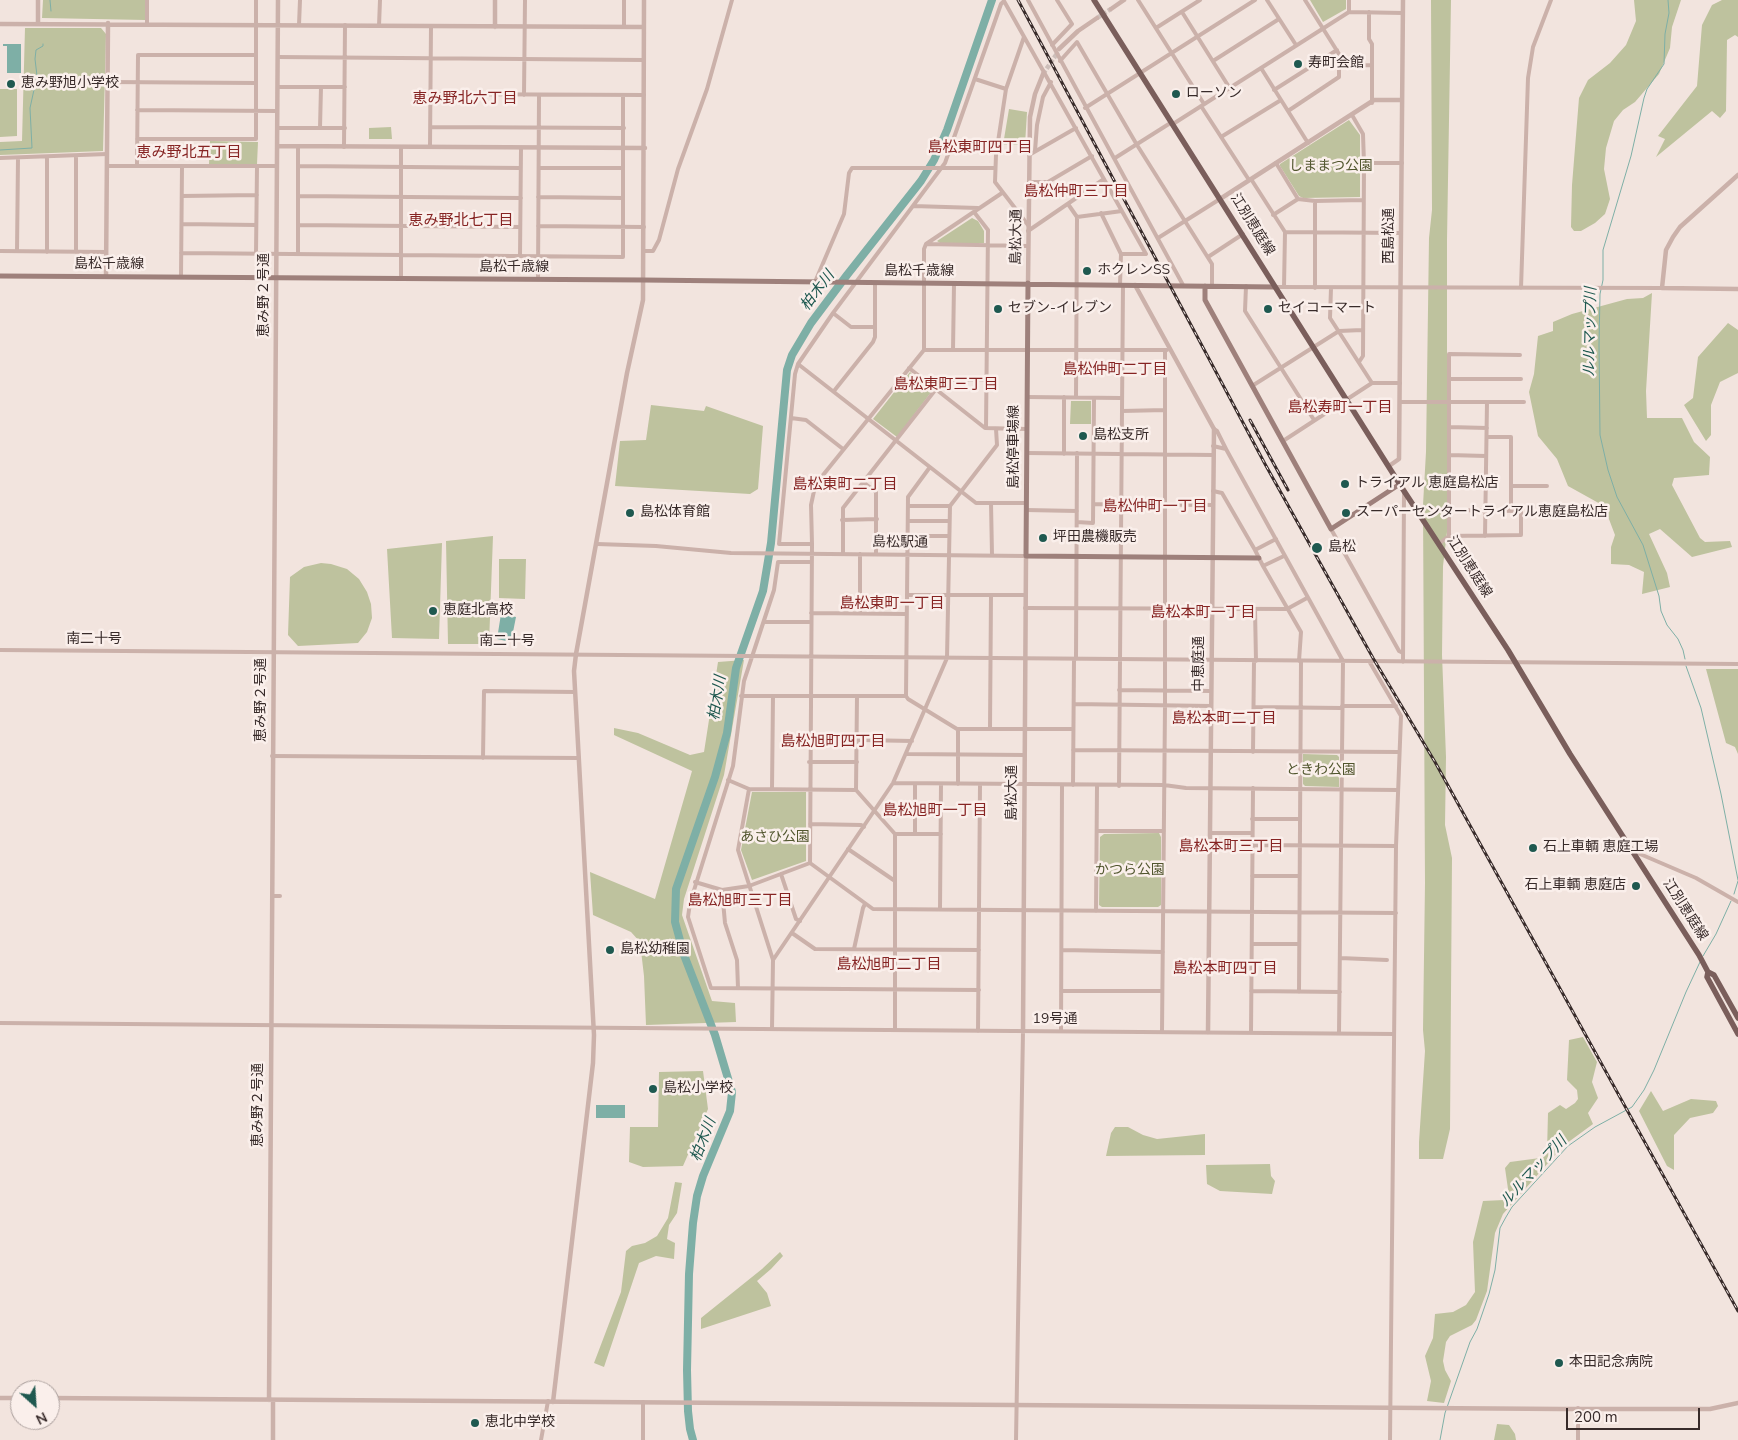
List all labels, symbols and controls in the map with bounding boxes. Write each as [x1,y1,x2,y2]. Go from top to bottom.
place label: 寿町会館 [1308,56,1364,72]
marker: 寿町会館 [1292,58,1304,70]
place label: 恵み野旭小学校 [21,76,119,92]
marker: 恵み野旭小学校 [5,78,17,90]
place label: ローソン [1186,86,1242,102]
marker: ローソン [1170,88,1182,100]
district label: 恵み野北六丁目 [413,90,517,108]
district label: 島松東町四丁目 [928,139,1032,157]
district label: 恵み野北五丁目 [137,144,241,162]
park label: しままつ公園 [1289,159,1373,175]
district label: 島松仲町三丁目 [1024,183,1128,201]
street label: 江別恵庭線 [1226,191,1278,259]
street label: 西島松通 [1382,208,1398,264]
street label: 島松大通 [1008,209,1026,265]
district label: 恵み野北七丁目 [409,212,513,230]
street label: 恵み野２号通 [257,253,273,337]
street label: 島松千歳線 [74,257,144,273]
street label: 島松千歳線 [479,260,549,276]
place label: ホクレンSS [1097,263,1170,279]
street label: 島松千歳線 [884,264,954,280]
marker: ホクレンSS [1081,265,1093,277]
water label: 柏木川 [797,268,839,314]
water label: ルルマップ川 [1581,287,1601,377]
place label: セブン-イレブン [1008,301,1112,317]
place label: セイコーマート [1278,301,1376,317]
marker: セブン-イレブン [992,303,1004,315]
marker: セイコーマート [1262,303,1274,315]
district label: 島松仲町二丁目 [1063,361,1167,379]
district label: 島松東町三丁目 [894,376,998,394]
district label: 島松寿町一丁目 [1288,399,1392,417]
street label: 島松停車場線 [1007,405,1023,489]
place label: 島松支所 [1093,428,1149,444]
marker: 島松支所 [1077,430,1089,442]
district label: 島松東町二丁目 [793,476,897,494]
place label: トライアル 恵庭島松店 [1355,476,1499,492]
marker: トライアル 恵庭島松店 [1339,478,1351,490]
district label: 島松仲町一丁目 [1103,498,1207,516]
place label: 島松体育館 [640,505,710,521]
place label: スーパーセンタートライアル恵庭島松店 [1356,505,1608,521]
marker: 島松体育館 [624,507,636,519]
marker: スーパーセンタートライアル恵庭島松店 [1340,507,1352,519]
place label: 坪田農機販売 [1053,530,1137,546]
marker: 坪田農機販売 [1037,532,1049,544]
street label: 江別恵庭線 [1443,533,1495,601]
street label: 島松駅通 [872,534,928,552]
place label: 島松 [1328,540,1356,556]
marker: 島松 [1310,541,1324,555]
district label: 島松東町一丁目 [840,595,944,613]
place label: 恵庭北高校 [443,603,513,619]
district label: 島松本町一丁目 [1151,604,1255,622]
marker: 恵庭北高校 [427,605,439,617]
street label: 南二十号 [66,632,122,648]
street label: 南二十号 [479,634,535,650]
street label: 中恵庭通 [1192,636,1208,692]
street label: 恵み野２号通 [254,658,270,742]
water label: 柏木川 [706,674,730,722]
district label: 島松本町二丁目 [1172,710,1276,728]
district label: 島松旭町四丁目 [781,733,885,751]
park label: ときわ公園 [1286,763,1356,779]
street label: 島松大通 [1005,765,1021,821]
district label: 島松旭町一丁目 [883,802,987,820]
park label: あさひ公園 [740,830,810,846]
district label: 島松本町三丁目 [1179,838,1283,856]
place label: 石上車輌 恵庭工場 [1543,840,1659,856]
marker: 石上車輌 恵庭工場 [1527,842,1539,854]
park label: かつら公園 [1095,863,1165,879]
street label: 江別恵庭線 [1659,876,1711,944]
place label: 石上車輌 恵庭店 [1524,878,1626,894]
marker: 石上車輌 恵庭店 [1630,880,1642,892]
district label: 島松旭町三丁目 [688,892,792,910]
place label: 島松幼稚園 [620,942,690,958]
marker: 島松幼稚園 [604,944,616,956]
district label: 島松旭町二丁目 [837,956,941,974]
district label: 島松本町四丁目 [1173,960,1277,978]
street label: 19号通 [1033,1012,1077,1028]
street label: 恵み野２号通 [251,1063,267,1147]
place label: 島松小学校 [663,1081,733,1097]
marker: 島松小学校 [647,1083,659,1095]
water label: 柏木川 [688,1116,720,1164]
water label: ルルマップ川 [1497,1133,1571,1211]
place label: 本田記念病院 [1569,1355,1653,1371]
marker: 本田記念病院 [1553,1357,1565,1369]
north arrow [10,1380,60,1430]
scale bar [1568,1398,1702,1430]
text: N [32,1407,50,1429]
text: 200 m [1574,1407,1618,1427]
place label: 恵北中学校 [485,1415,555,1431]
marker: 恵北中学校 [469,1417,481,1429]

